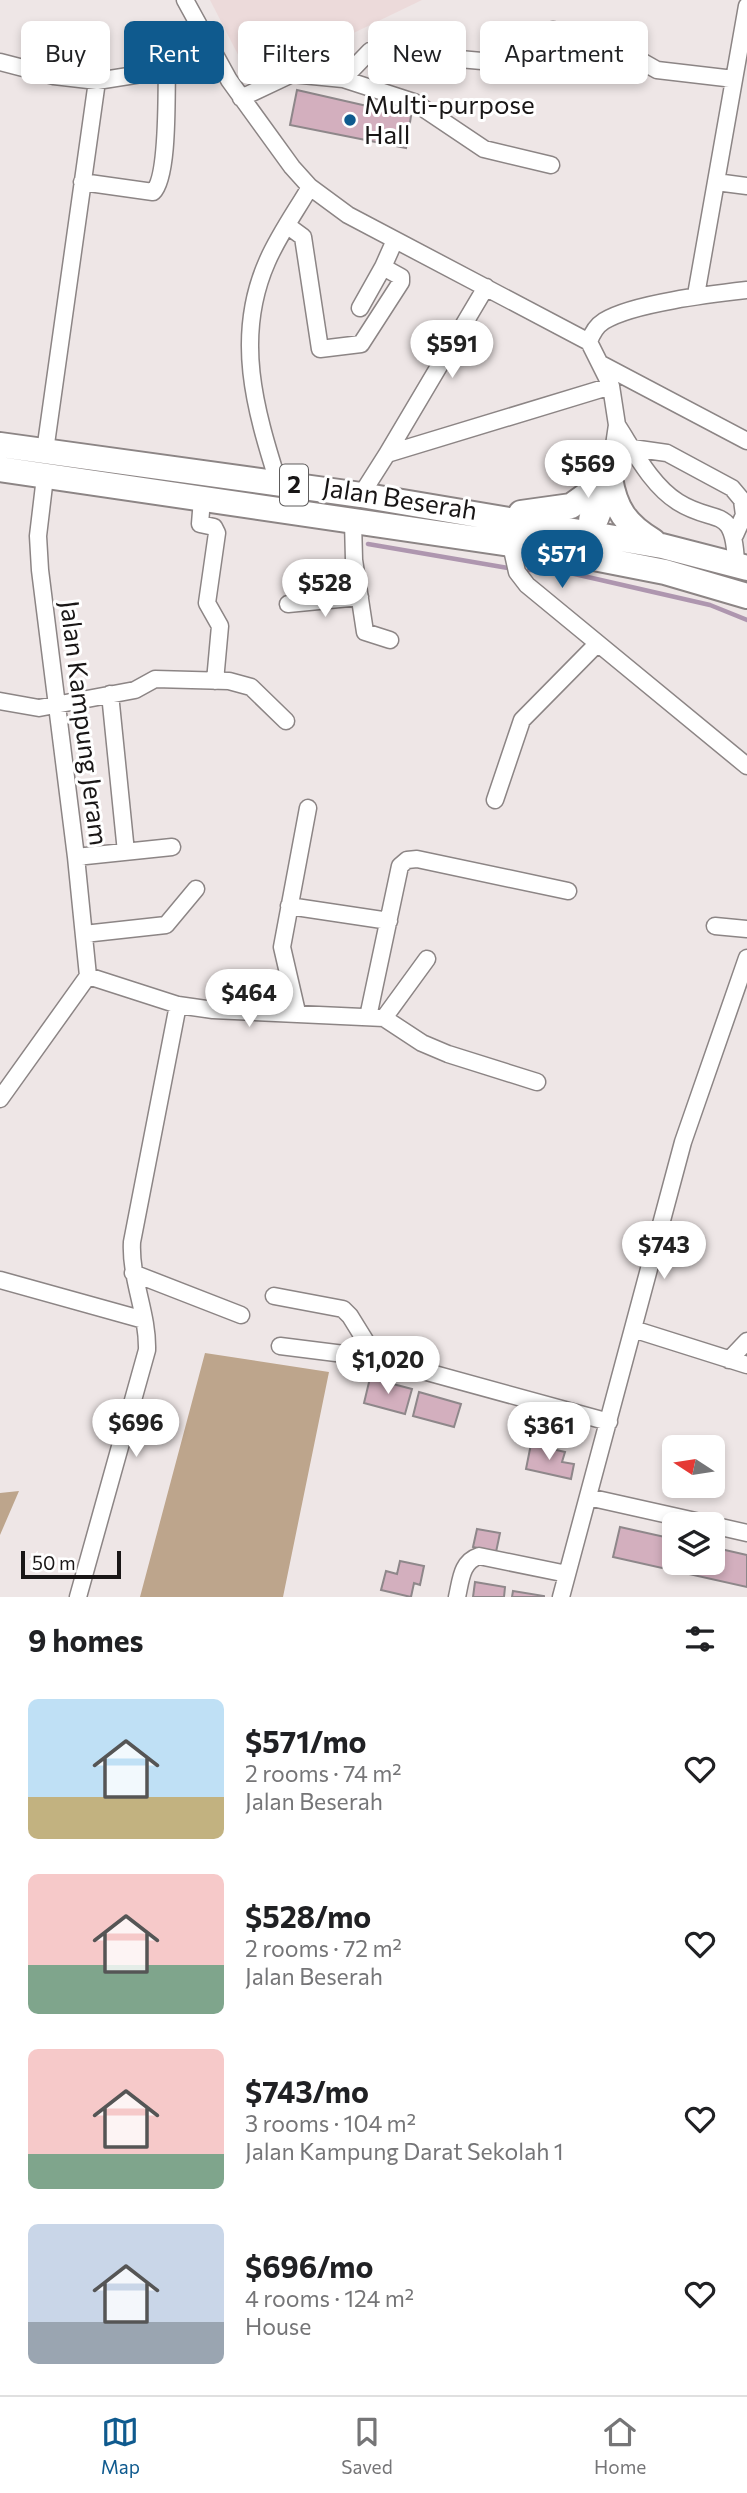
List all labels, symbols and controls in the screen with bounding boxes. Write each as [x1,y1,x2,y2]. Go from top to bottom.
chip: Buy [21,21,110,84]
chip: Rent [124,21,224,84]
chip: Filters [238,21,354,84]
chip: New [368,21,466,84]
chip: Apartment [480,21,648,84]
place label: Multi-purpose Hall [364,88,535,149]
marker: Multi-purpose Hall [342,112,358,128]
pin: $591 [411,320,493,380]
text: $591 [426,329,478,357]
pin: $569 [547,440,629,500]
text: $569 [561,449,615,477]
road number: 2 [280,464,308,506]
street label: Jalan Beserah [321,470,480,525]
pin: $571 [521,530,603,590]
text: $571 [537,539,587,567]
pin: $528 [284,560,366,619]
text: $528 [298,568,352,596]
street label: Jalan Kampung Jeram [55,599,116,847]
pin: $464 [208,970,290,1029]
text: $464 [221,978,277,1006]
pin: $743 [623,1222,705,1281]
text: $743 [638,1230,690,1258]
pin: $1,020 [331,1336,445,1396]
text: $1,020 [352,1345,424,1373]
pin: $696 [95,1400,177,1459]
pin: $361 [508,1402,590,1462]
text: $696 [108,1408,164,1436]
text: $361 [523,1411,575,1439]
north arrow [662,1435,724,1498]
map controls [662,1435,725,1575]
button: layers [662,1512,725,1575]
scale bar [21,1548,121,1580]
text: 50 m [32,1551,76,1574]
icon: filters [681,1620,719,1658]
text: 9 homes [28,1621,143,1658]
text: $571/mo [245,1722,367,1759]
icon: home [84,1727,168,1811]
icon: heart [681,1750,719,1788]
text: 2 rooms · 74 m² [245,1759,401,1787]
text: Jalan Beserah [245,1787,383,1815]
text: $528/mo [245,1897,371,1934]
icon: home [84,1902,168,1986]
icon: heart [681,1925,719,1963]
text: 2 rooms · 72 m² [245,1934,402,1962]
text: Jalan Beserah [245,1962,383,1990]
text: $743/mo [245,2072,369,2109]
icon: home [84,2077,168,2161]
icon: heart [681,2100,719,2138]
text: 3 rooms · 104 m² [245,2109,416,2137]
text: Jalan Kampung Darat Sekolah 1 [245,2137,564,2165]
text: $696/mo [245,2247,373,2284]
icon: home [84,2252,168,2336]
icon: heart [681,2275,719,2313]
text: 4 rooms · 124 m² [245,2284,414,2312]
text: House [245,2312,311,2340]
tab: Map [101,2413,140,2478]
tab: Saved [341,2413,393,2478]
tab: Home [594,2413,646,2478]

